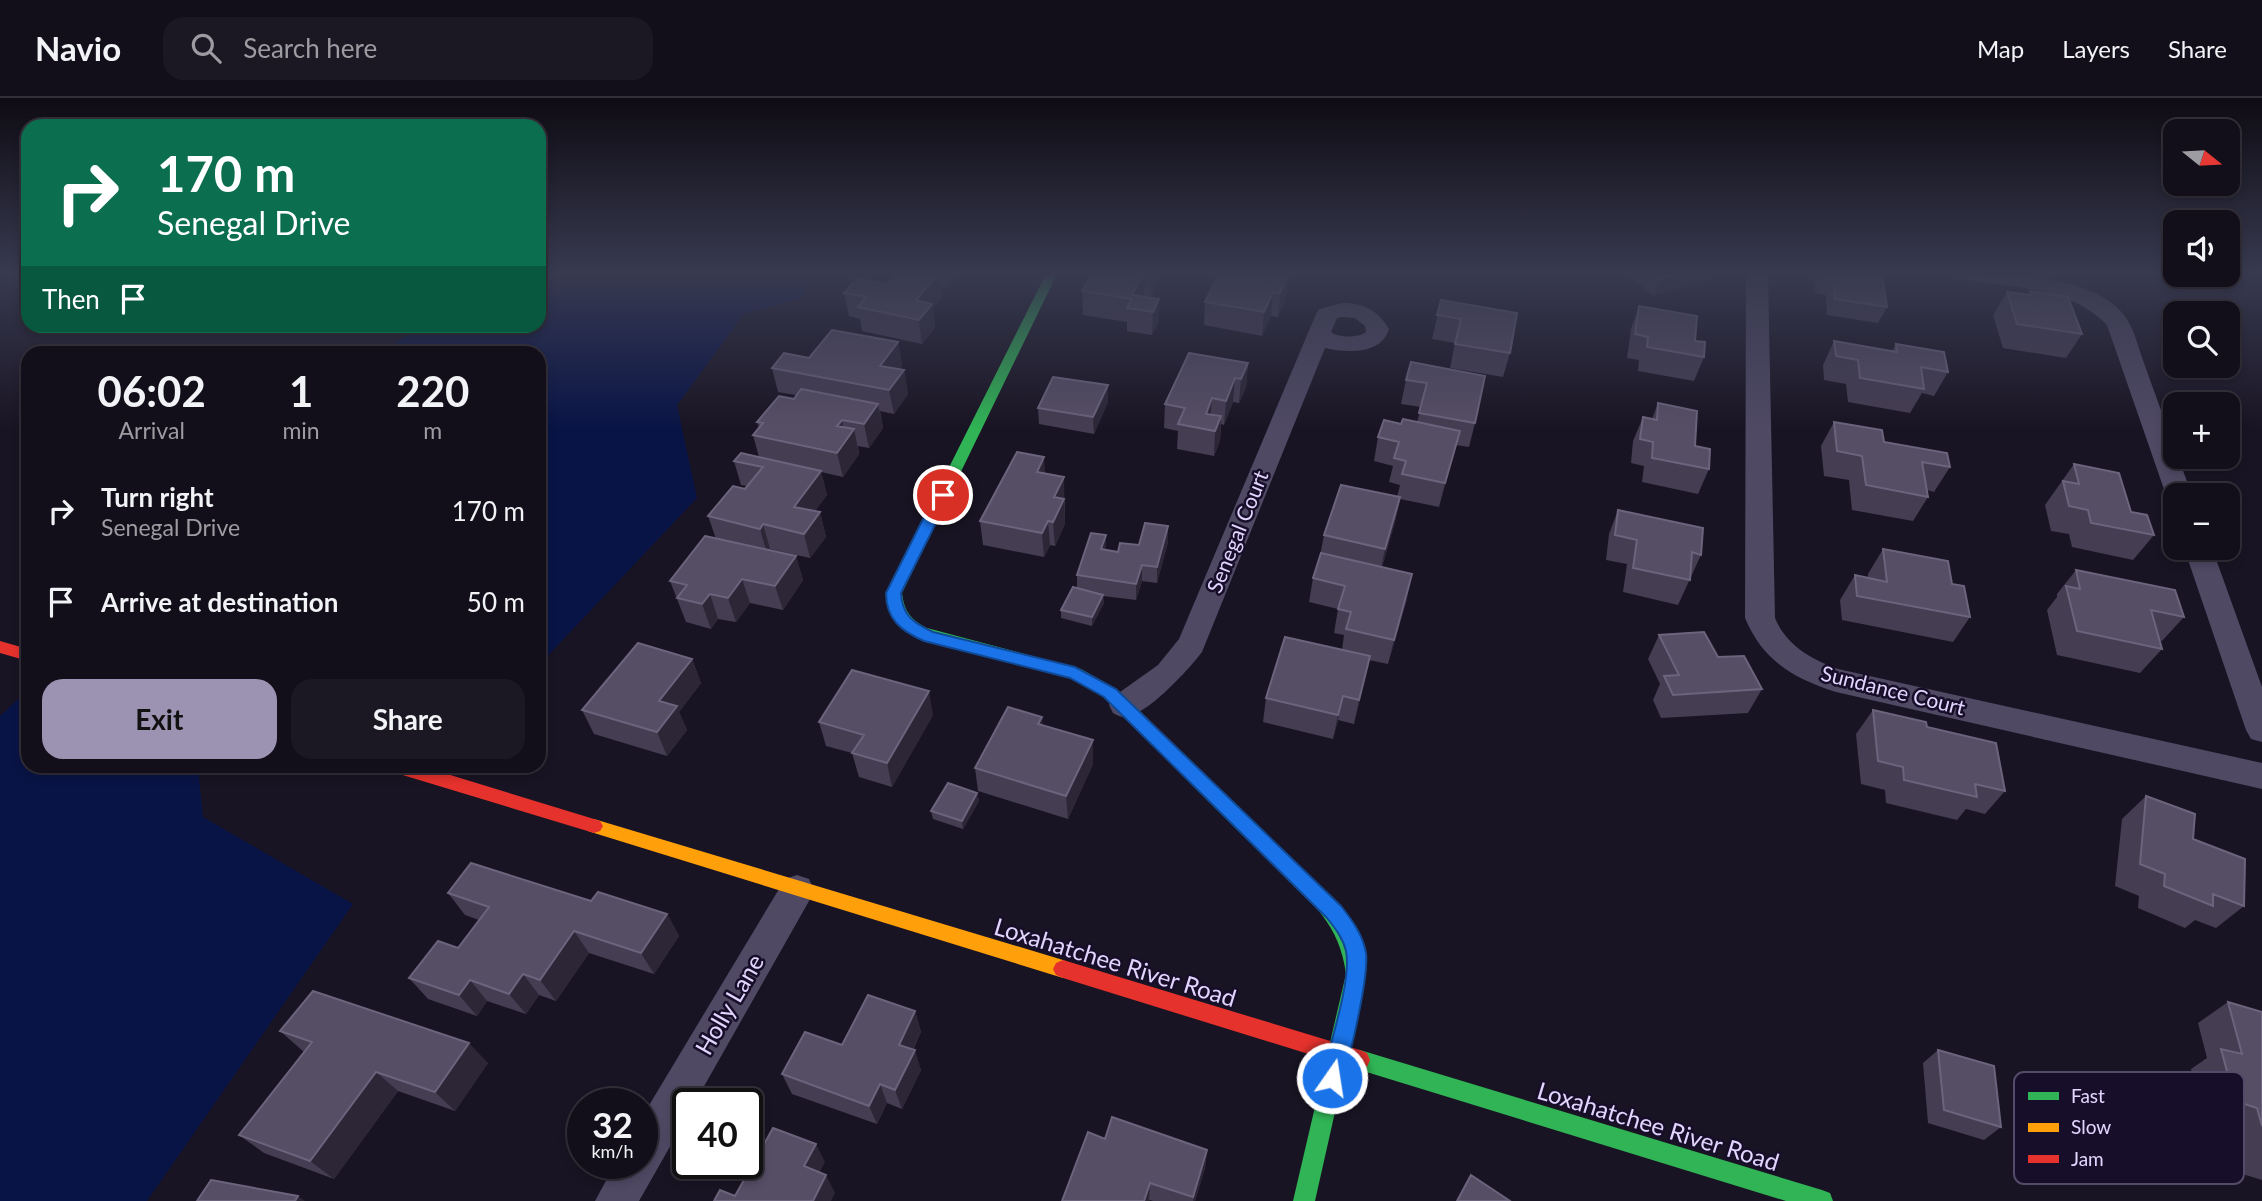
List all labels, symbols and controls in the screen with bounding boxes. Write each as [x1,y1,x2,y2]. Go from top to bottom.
search box [163,17,653,80]
text: Navio [35,28,121,68]
icon: search [187,29,225,67]
text: Search here [243,32,377,64]
text: Map [1977,34,2024,63]
text: Layers [2062,34,2130,63]
text: Share [2168,34,2227,63]
north arrow [2163,119,2240,196]
map controls [2163,119,2240,560]
text: 170 m [157,144,295,202]
icon: right [42,147,133,238]
text: Senegal Drive [157,203,351,242]
button: sound [2163,210,2240,287]
icon: arrive [114,280,152,318]
text: Then [42,283,100,315]
button: search [2163,301,2240,378]
text: 06:02 [98,366,206,416]
text: 1 [289,366,313,416]
text: 220 [396,366,469,416]
button: + [2163,392,2240,469]
text: Arrival [119,416,185,444]
text: min [282,416,320,444]
text: m [423,416,442,444]
pin [913,465,973,525]
street label: Senegal Court [1201,466,1273,596]
icon: arrive [924,476,962,514]
text: Turn right [101,481,214,513]
button: − [2163,483,2240,560]
icon: right [42,492,80,530]
text: 170 m [452,495,525,527]
text: Senegal Drive [101,513,240,541]
icon: arrive [42,583,80,621]
text: Arrive at destination [101,586,338,618]
text: 50 m [467,586,525,618]
street label: Sundance Court [1819,660,1968,720]
button: Exit [42,679,277,759]
button: Share [291,679,525,759]
street label: Loxahatchee River Road [991,911,1240,1012]
street label: Holly Lane [688,949,769,1060]
position arrow [1295,1041,1369,1115]
legend [2014,1072,2244,1184]
street label: Loxahatchee River Road [1534,1075,1783,1176]
text: Fast [2071,1084,2105,1107]
speed limit sign: 40 [672,1088,763,1179]
text: 32 [592,1103,633,1145]
text: Slow [2071,1115,2111,1138]
text: km/h [591,1140,634,1162]
text: Jam [2071,1147,2104,1170]

